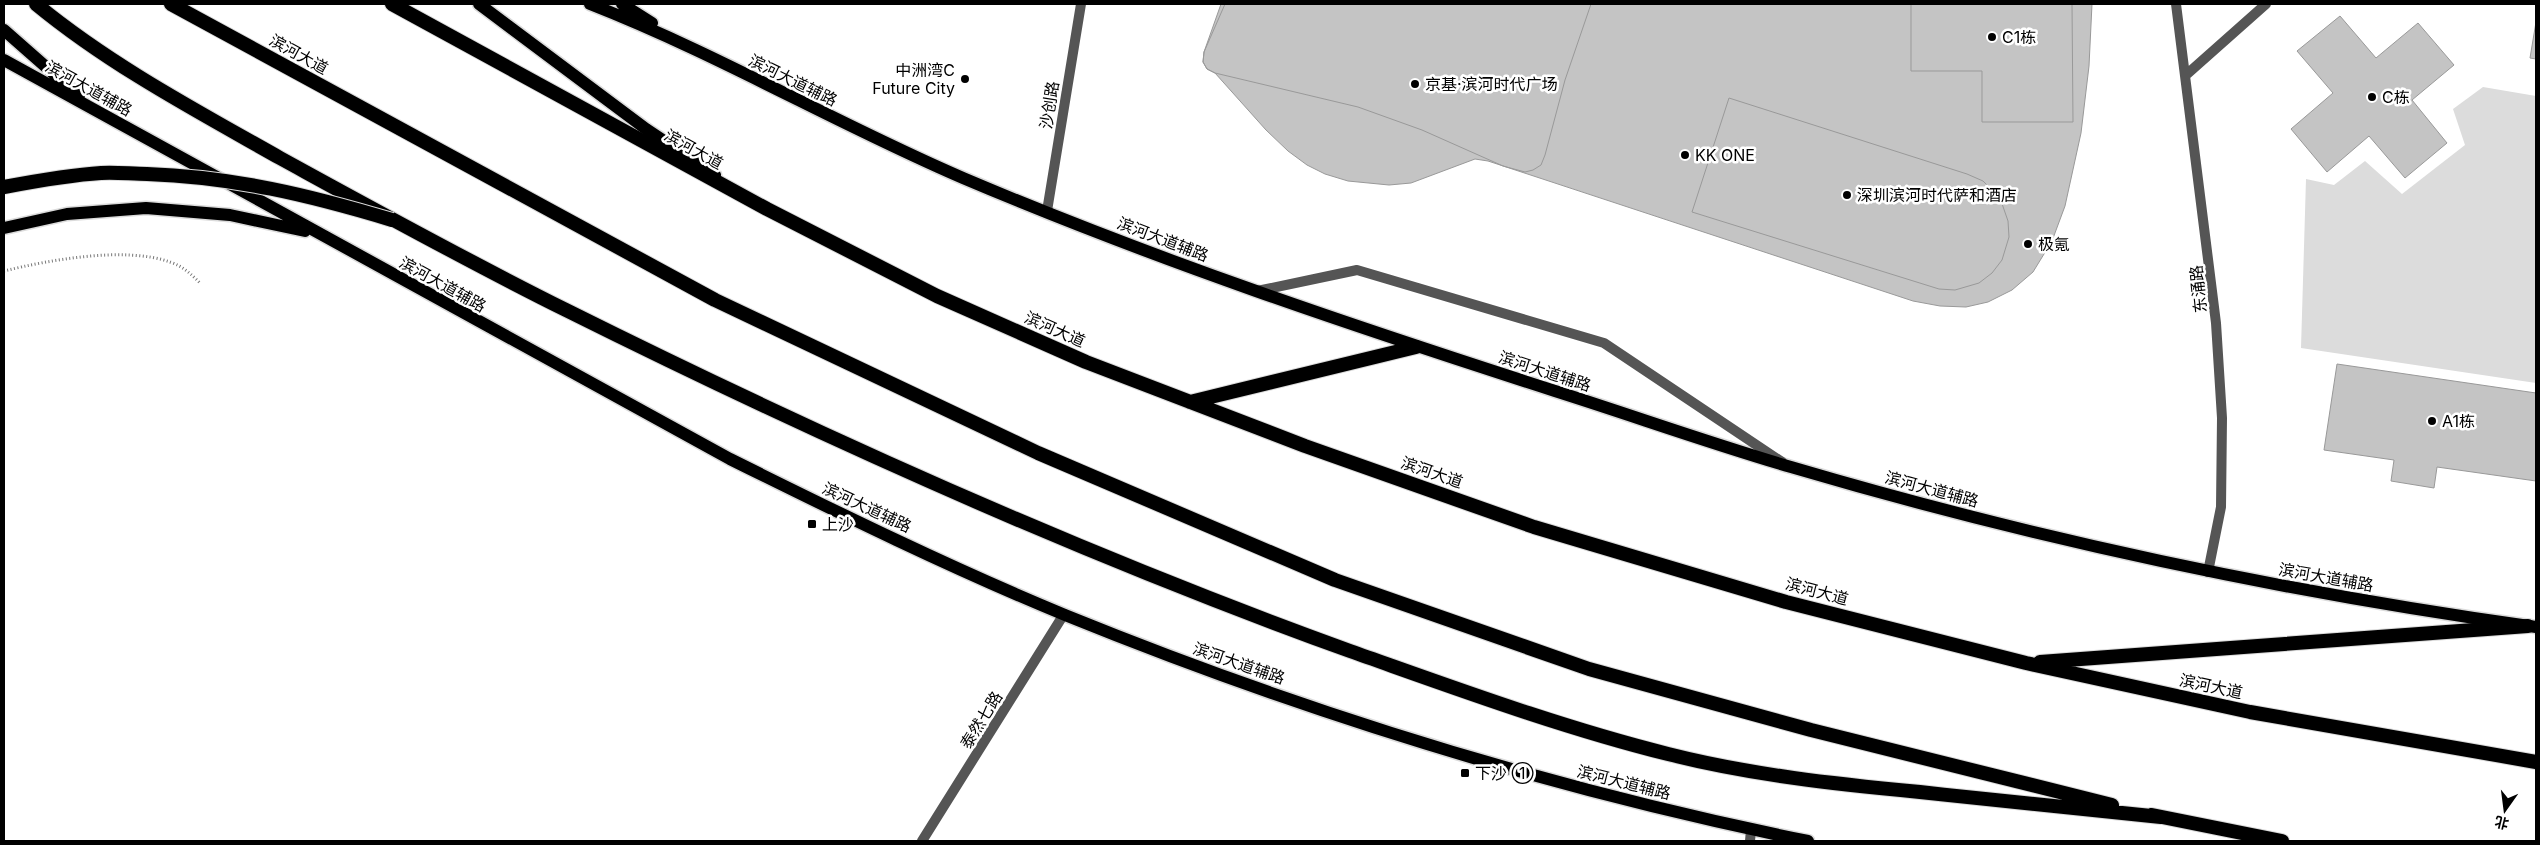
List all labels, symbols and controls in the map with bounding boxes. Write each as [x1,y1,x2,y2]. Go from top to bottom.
place label: C1栋 [2002,27,2036,47]
street label: 滨河大道 [266,30,332,78]
marker: C1栋 [1986,31,1998,43]
street label: 滨河大道辅路 [745,50,841,110]
street label: 滨河大道辅路 [42,56,136,120]
place label: 中洲湾C Future City [872,60,955,98]
marker: 中洲湾C Future City [959,73,971,85]
place label: 京基·滨河时代广场 [1425,74,1558,94]
marker: 京基·滨河时代广场 [1409,78,1421,90]
street label: 沙创路 [1035,80,1063,130]
place label: C栋 [2382,87,2410,107]
marker: C栋 [2366,91,2378,103]
street label: 滨河大道 [661,125,727,173]
place label: KK ONE [1695,145,1755,165]
marker: KK ONE [1679,149,1691,161]
place label: 深圳滨河时代萨和酒店 [1857,185,2017,205]
marker: 深圳滨河时代萨和酒店 [1841,189,1853,201]
street label: 滨河大道辅路 [1115,212,1211,266]
place label: 极氪 [2038,234,2070,254]
marker: 极氪 [2022,238,2034,250]
street label: 滨河大道辅路 [396,252,490,316]
street label: 东涌路 [2186,264,2210,314]
street label: 滨河大道 [1022,307,1088,351]
street label: 滨河大道辅路 [1496,347,1594,395]
place label: A1栋 [2442,411,2475,431]
marker: A1栋 [2426,415,2438,427]
street label: 滨河大道 [1398,452,1466,492]
street label: 滨河大道辅路 [1883,467,1981,511]
street label: 滨河大道辅路 [819,478,915,536]
place label: 上沙 [822,514,854,534]
marker: 上沙 [806,518,818,530]
street label: 滨河大道辅路 [2277,559,2375,595]
street label: 滨河大道 [1783,573,1851,609]
street label: 滨河大道辅路 [1190,638,1288,688]
street label: 滨河大道 [2178,670,2244,702]
street label: 泰然七路 [956,688,1006,752]
street label: 滨河大道辅路 [1575,761,1673,803]
place label: 下沙 ① [1475,762,1535,784]
marker: 下沙 ① [1459,767,1471,779]
north arrow [2480,785,2530,835]
text: 北 [2493,813,2511,833]

